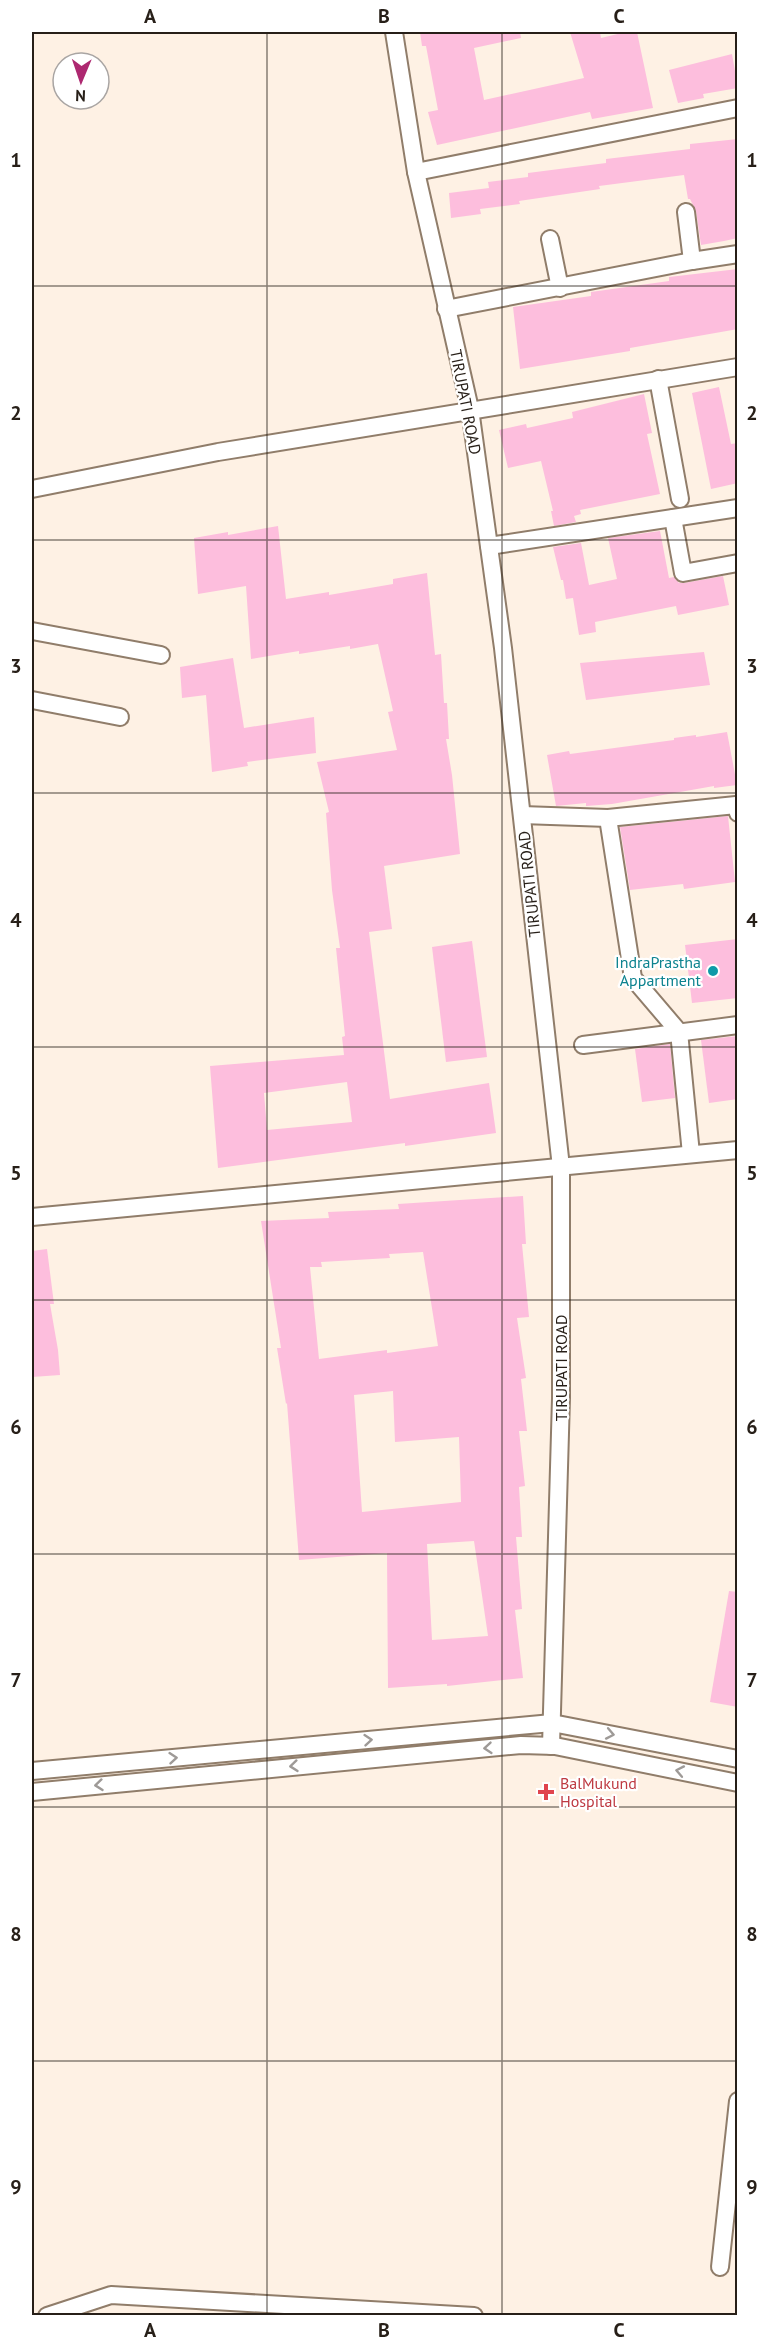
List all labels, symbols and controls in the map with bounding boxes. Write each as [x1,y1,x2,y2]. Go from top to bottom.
text: A [144,3,157,29]
text: B [378,3,390,29]
text: C [613,3,625,29]
north arrow [51,51,111,111]
text: N [75,86,86,106]
text: 1 [10,147,22,173]
text: 1 [746,147,758,173]
street label: TIRUPATI ROAD [446,348,486,456]
text: 2 [10,400,22,426]
text: 2 [746,400,758,426]
text: 3 [10,653,22,679]
text: 3 [746,653,758,679]
street label: TIRUPATI ROAD [513,830,545,938]
text: 4 [10,907,22,933]
text: 4 [746,907,758,933]
place label: IndraPrastha Appartment [615,952,702,990]
marker: IndraPrastha Appartment [706,964,720,978]
text: 5 [10,1160,22,1186]
text: 5 [746,1160,758,1186]
street label: TIRUPATI ROAD [551,1315,571,1421]
text: 6 [10,1414,22,1440]
text: 6 [746,1414,758,1440]
text: 7 [10,1667,22,1693]
text: 7 [746,1667,758,1693]
one-way arrow [604,1727,614,1740]
one-way arrow [363,1734,372,1747]
one-way arrow [483,1741,492,1754]
one-way arrow [169,1752,178,1765]
one-way arrow [289,1759,298,1772]
one-way arrow [675,1765,685,1778]
place label: BalMukund Hospital [560,1773,637,1811]
one-way arrow [95,1778,104,1791]
marker: BalMukund Hospital [537,1783,555,1801]
text: 8 [10,1921,22,1947]
text: 8 [746,1921,758,1947]
text: 9 [10,2174,22,2200]
text: 9 [746,2174,758,2200]
text: A [144,2317,157,2343]
text: B [378,2317,390,2343]
text: C [613,2317,625,2343]

